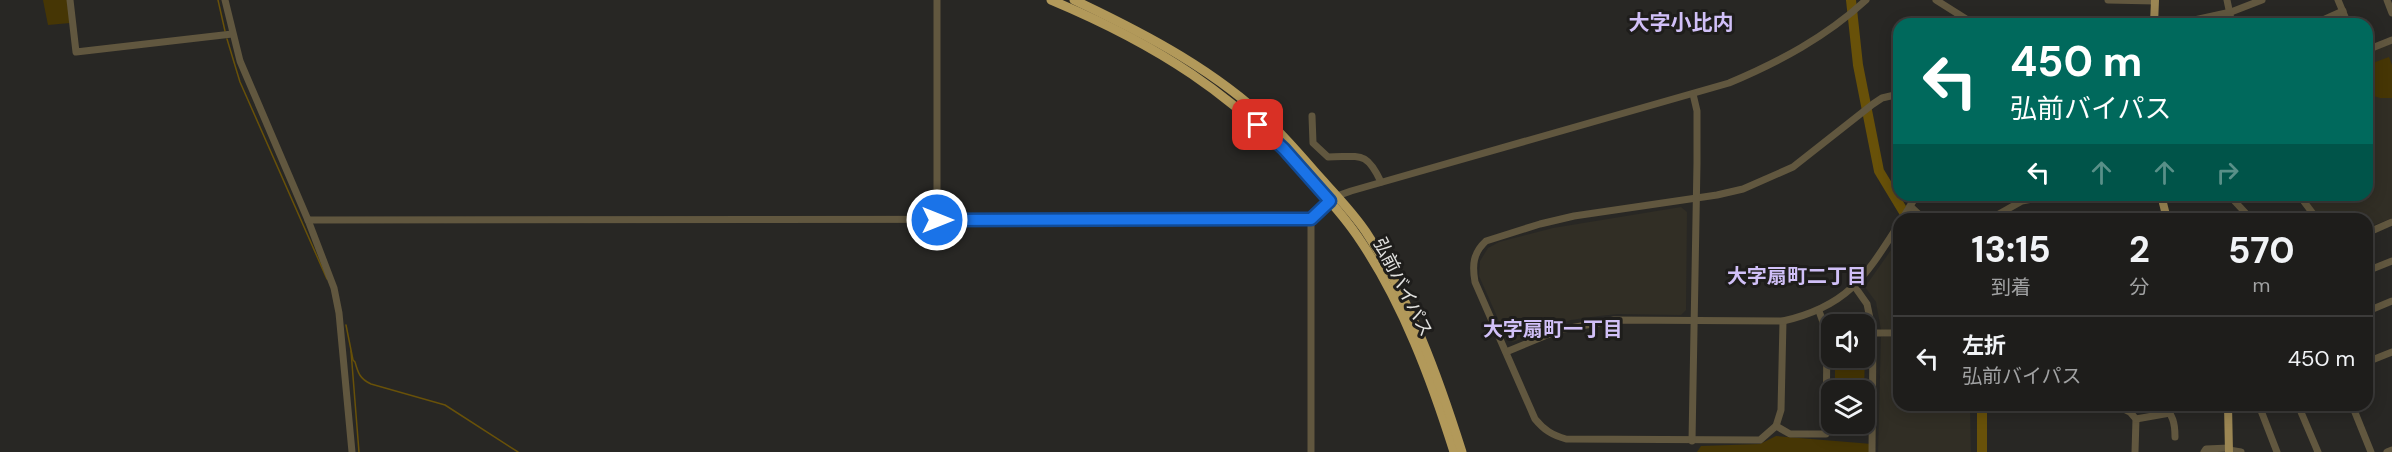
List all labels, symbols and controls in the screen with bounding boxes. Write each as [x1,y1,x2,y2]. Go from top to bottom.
district label: 大字小比内 [1629,9,1734,37]
text: 450 m [2010,34,2142,89]
icon: left [1911,42,1989,120]
text: 弘前バイパス [2010,91,2171,126]
pin [1232,99,1283,150]
icon: arrive [1241,108,1274,141]
icon: left [2022,156,2055,189]
icon: ahead [2085,156,2118,189]
icon: ahead [2148,156,2181,189]
icon: right [2211,156,2244,189]
position arrow [905,188,969,252]
text: 13:15 [1971,226,2051,273]
text: 2 [2129,226,2150,273]
text: 570 [2228,227,2295,274]
street label: 弘前バイパス [1368,234,1438,340]
district label: 大字扇町二丁目 [1727,263,1867,289]
text: m [2252,272,2270,298]
text: 到着 [1991,274,2031,300]
text: 分 [2129,274,2149,300]
map controls [1821,314,1875,434]
button: sound [1821,314,1875,368]
district label: 大字扇町一丁目 [1483,316,1623,342]
text: 左折 [1962,331,2006,360]
icon: left [1911,342,1944,375]
text: 450 m [2288,344,2355,373]
text: 弘前バイパス [1962,363,2082,389]
button: layers [1821,380,1875,434]

